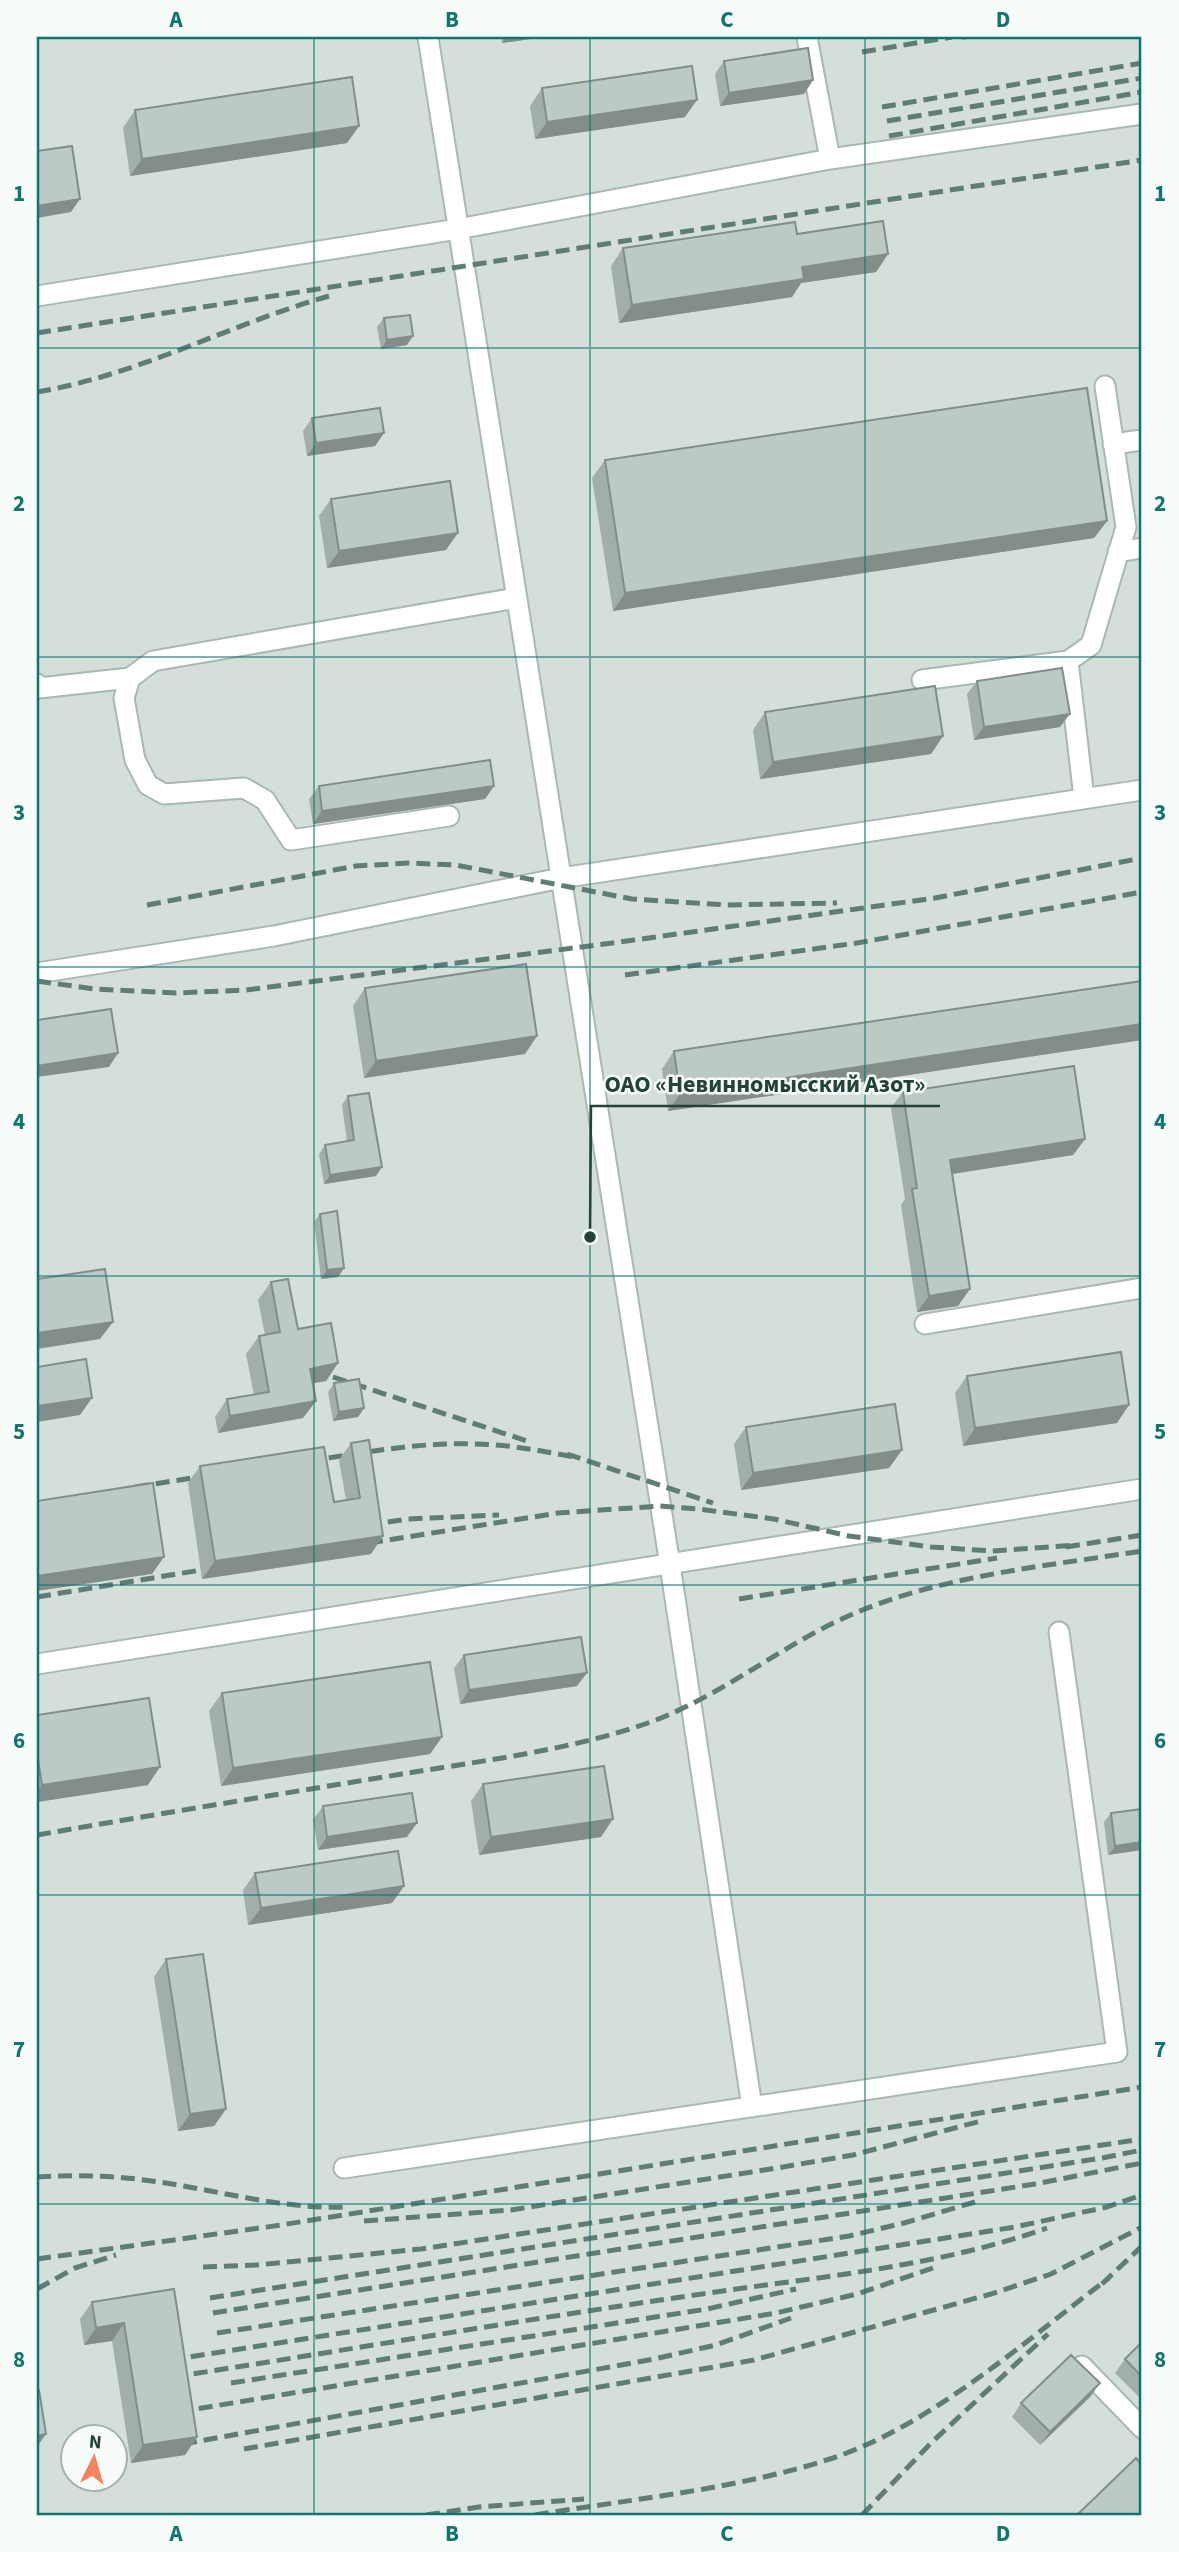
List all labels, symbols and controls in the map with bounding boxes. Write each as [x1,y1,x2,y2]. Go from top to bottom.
text: A [168,3,183,36]
text: B [445,3,459,36]
text: C [720,3,734,36]
text: D [996,3,1010,36]
text: 1 [13,177,25,210]
text: 1 [1154,177,1166,210]
text: 2 [13,487,25,520]
text: 2 [1154,487,1166,520]
text: 3 [13,796,25,829]
text: 3 [1154,796,1166,829]
callout: ОАО «Невинномысский Азот» [591,1061,940,1106]
text: ОАО «Невинномысский Азот» [604,1067,926,1102]
text: 4 [13,1105,25,1138]
text: 4 [1154,1105,1166,1138]
text: 5 [13,1415,25,1448]
text: 5 [1154,1415,1166,1448]
text: 6 [13,1724,25,1757]
text: 6 [1154,1724,1166,1757]
text: 7 [13,2033,25,2066]
text: 7 [1154,2033,1166,2066]
text: 8 [13,2343,25,2376]
text: 8 [1154,2343,1166,2376]
north arrow [60,2422,130,2492]
text: N [88,2429,103,2457]
text: A [168,2517,183,2550]
text: B [445,2517,459,2550]
text: C [720,2517,734,2550]
text: D [996,2517,1010,2550]

